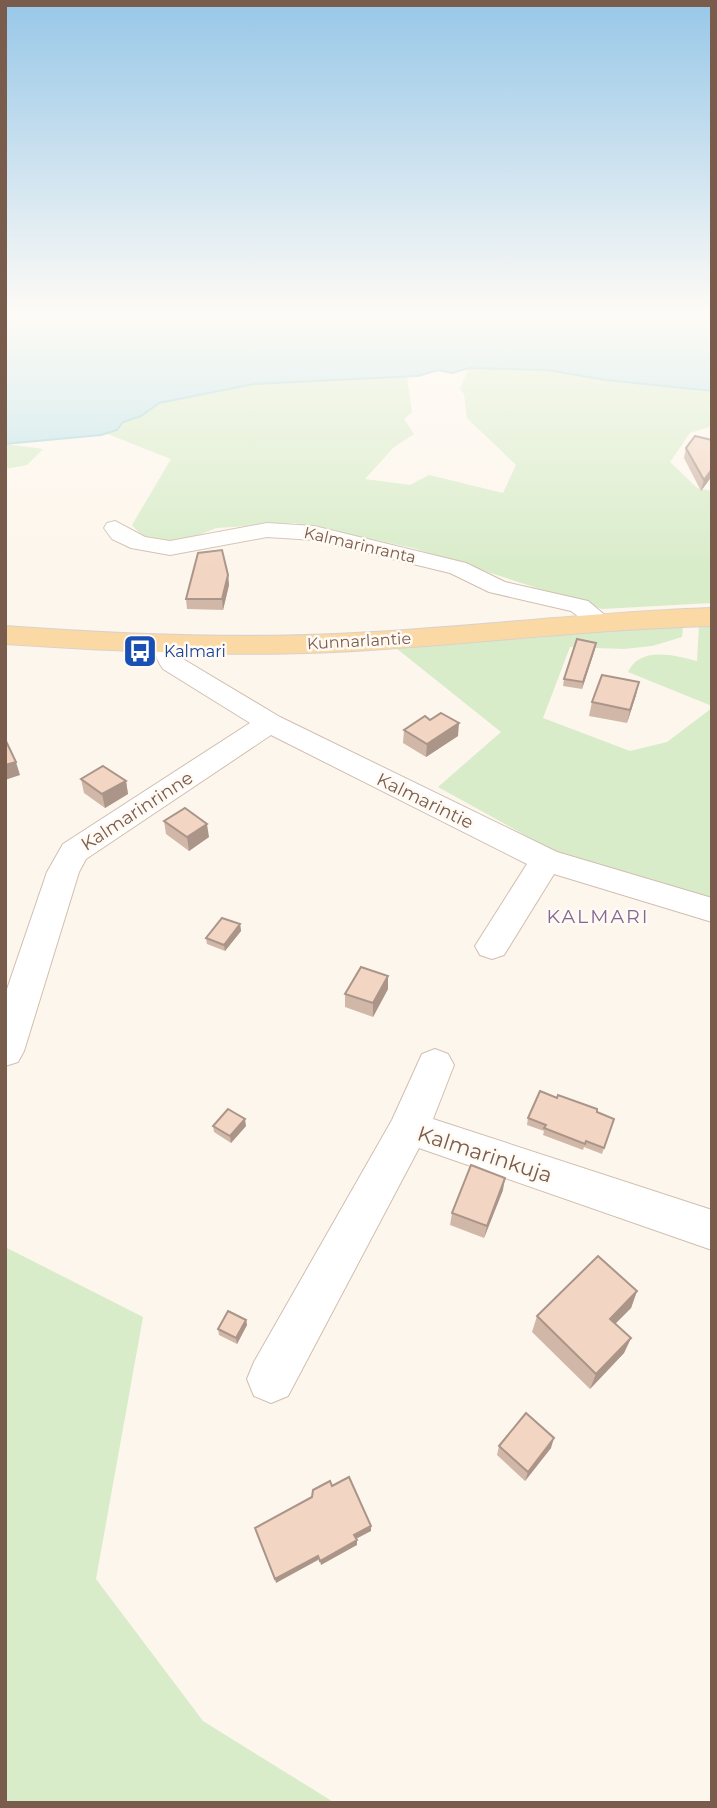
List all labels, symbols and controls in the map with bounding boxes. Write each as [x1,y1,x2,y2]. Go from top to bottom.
street label: Kalmarinranta [302,523,418,567]
street label: Kunnarlantie [306,629,412,653]
bus stop icon: Kalmari [121,632,159,670]
place label: Kalmari [164,642,226,661]
street label: Kalmarinrinne [77,767,197,855]
street label: Kalmarintie [373,768,477,834]
district label: KALMARI [546,905,650,928]
street label: Kalmarinkuja [415,1120,555,1188]

